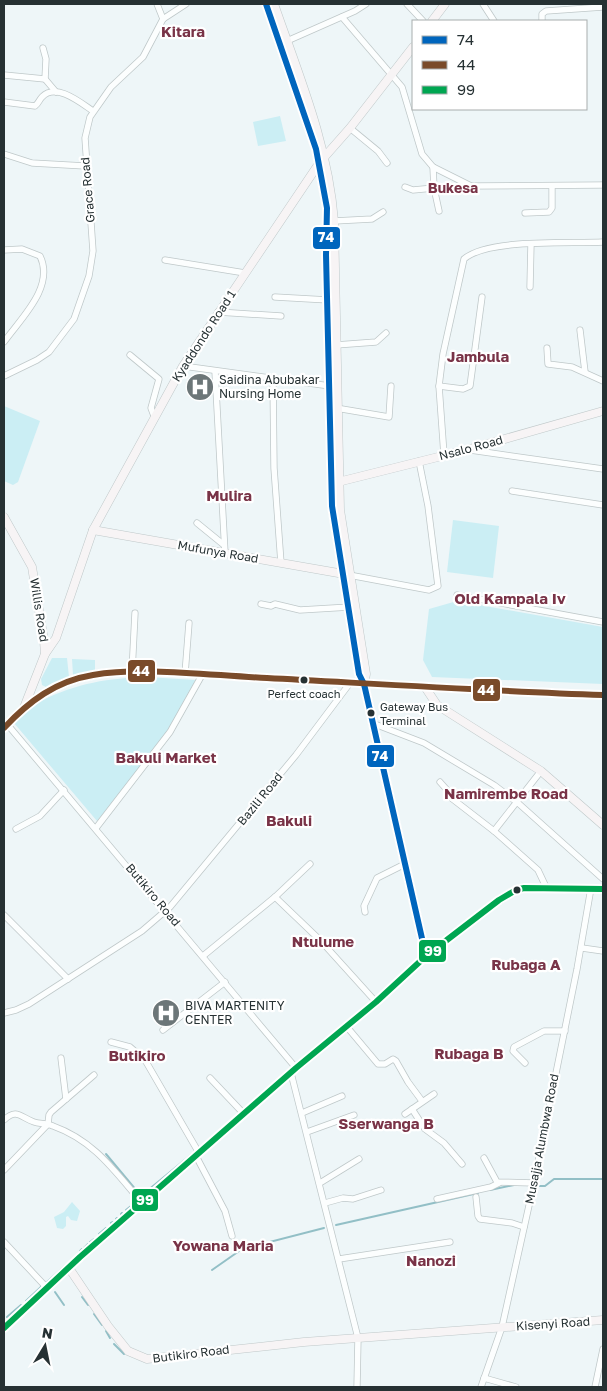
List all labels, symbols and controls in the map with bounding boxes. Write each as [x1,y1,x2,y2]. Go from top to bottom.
legend [412,20,587,110]
district label: Kitara [161,22,205,40]
text: 74 [457,30,474,48]
text: 44 [457,55,475,73]
text: 99 [457,80,475,98]
street label: Grace Road [77,157,98,223]
district label: Bukesa [428,179,478,196]
line badge: 74 [312,226,341,250]
text: 74 [318,228,334,245]
street label: Kyaddondo Road 1 [168,287,239,384]
district label: Jambula [447,347,509,365]
hospital icon: Saidina Abubakar Nursing Home [185,372,215,402]
place label: Saidina Abubakar Nursing Home [219,372,320,401]
street label: Nsalo Road [437,432,504,463]
district label: Mulira [206,486,252,504]
street label: Mufunya Road [176,537,260,566]
street label: Willis Road [27,577,52,643]
district label: Old Kampala Iv [454,589,566,607]
line badge: 44 [127,659,156,683]
text: 44 [132,662,150,679]
marker: Perfect coach [299,675,309,685]
line badge: 44 [472,678,501,702]
text: 44 [477,681,495,698]
place label: Perfect coach [268,687,341,700]
place label: Gateway Bus Terminal [380,700,448,727]
marker: Gateway Bus Terminal [366,708,376,718]
line badge: 74 [366,744,395,768]
text: 74 [372,747,388,764]
district label: Bakuli Market [116,748,216,766]
street label: Bazili Road [234,769,285,828]
district label: Namirembe Road [444,784,568,802]
district label: Bakuli [266,811,312,829]
street label: Butikiro Road [123,860,184,929]
unlabelled marker [512,885,522,895]
district label: Ntulume [292,932,354,950]
line badge: 99 [418,939,447,963]
text: 99 [424,942,442,959]
district label: Rubaga A [491,955,561,973]
hospital icon: BIVA MARTENITY CENTER [151,998,181,1028]
place label: BIVA MARTENITY CENTER [185,998,285,1027]
district label: Rubaga B [434,1044,504,1062]
district label: Butikiro [108,1046,166,1064]
street label: Musajja Alumbwa Road [522,1073,562,1205]
district label: Sserwanga B [338,1114,434,1132]
line badge: 99 [131,1188,159,1212]
text: 99 [136,1191,154,1208]
district label: Yowana Maria [172,1236,274,1254]
district label: Nanozi [406,1251,456,1269]
street label: Kisenyi Road [515,1313,591,1334]
north arrow [20,1321,70,1371]
text: N [41,1323,54,1342]
street label: Butikiro Road [152,1341,230,1366]

